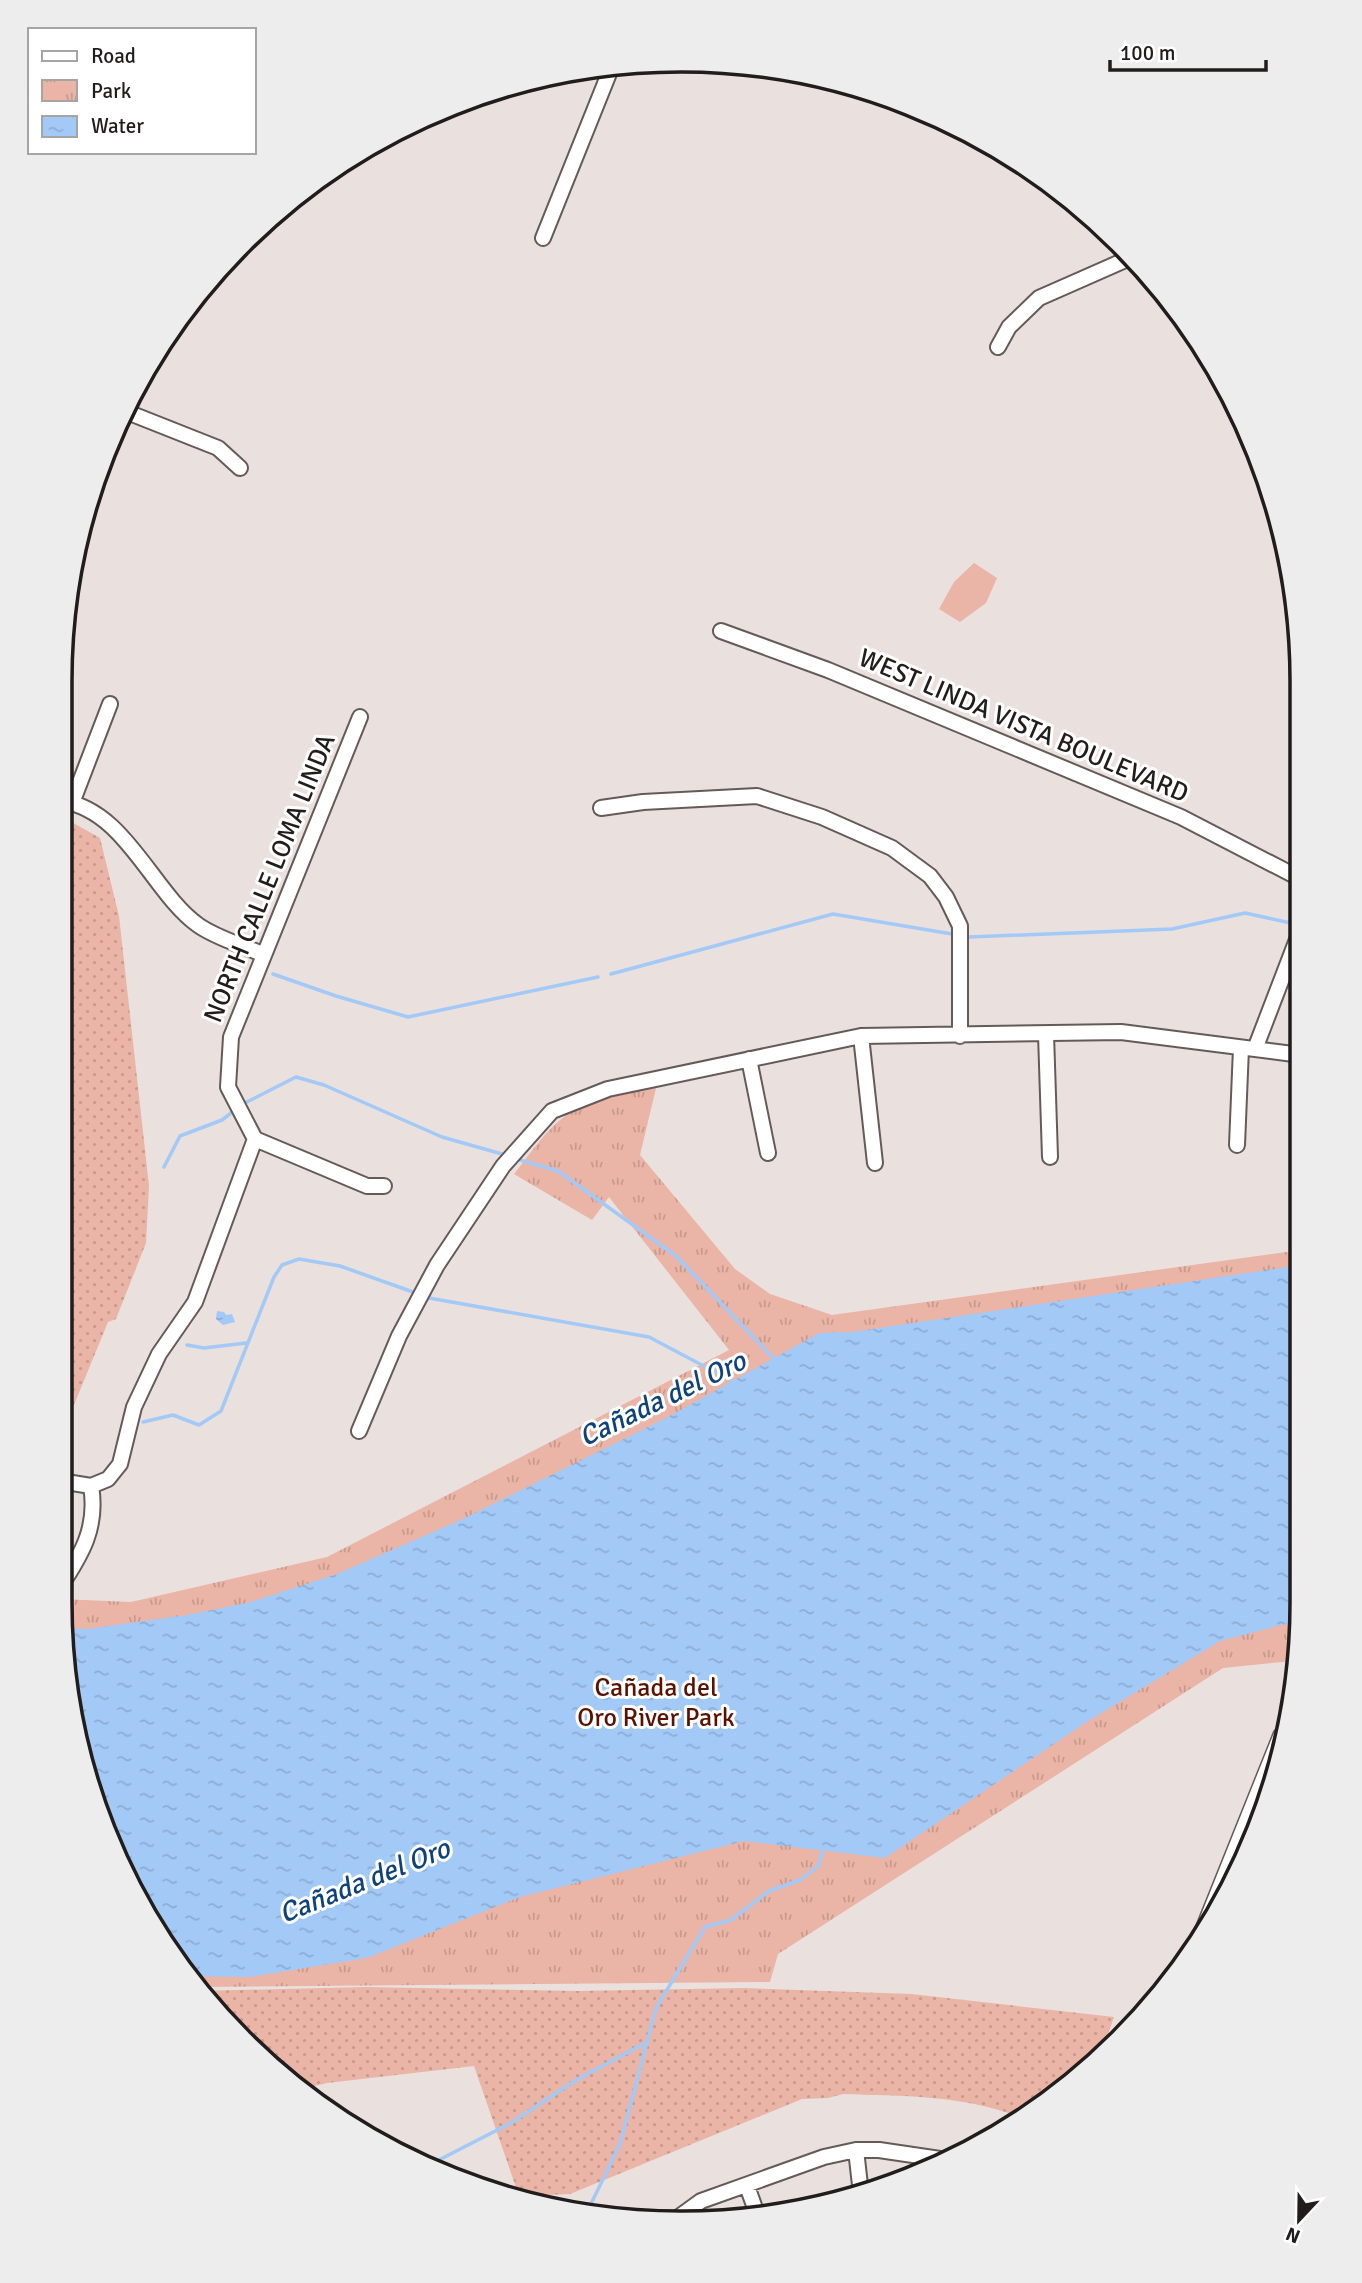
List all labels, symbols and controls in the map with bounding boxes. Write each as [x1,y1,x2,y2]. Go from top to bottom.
legend [28,28,256,154]
scale bar [1110,28,1266,72]
text: 100 m [1120,40,1175,66]
text: Road [91,43,136,69]
text: Park [91,78,132,104]
text: Water [91,113,144,139]
street label: WEST LINDA VISTA BOULEVARD [854,642,1193,810]
street label: NORTH CALLE LOMA LINDA [197,729,343,1027]
water label: Cañada del Oro [573,1343,753,1454]
park label: Cañada del Oro River Park [577,1672,735,1734]
water label: Cañada del Oro [274,1831,456,1931]
north arrow [1264,2185,1334,2255]
text: N [1282,2221,1304,2248]

